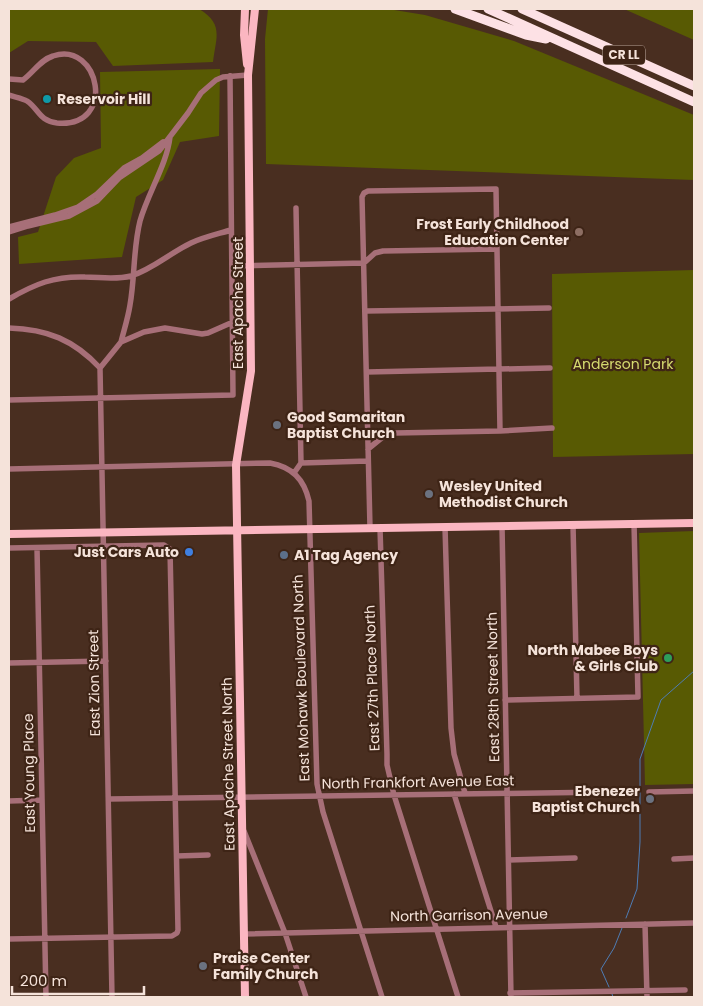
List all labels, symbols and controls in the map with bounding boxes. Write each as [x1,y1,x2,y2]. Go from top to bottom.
road number: CR LL [603,46,645,64]
place label: Reservoir Hill [57,89,151,109]
marker: Reservoir Hill [41,93,53,105]
place label: Frost Early Childhood Education Center [416,214,569,250]
marker: Frost Early Childhood Education Center [573,226,585,238]
street label: East Apache Street [228,237,248,369]
park label: Anderson Park [573,354,674,374]
place label: Good Samaritan Baptist Church [287,407,405,443]
marker: Good Samaritan Baptist Church [271,419,283,431]
place label: Wesley United Methodist Church [439,476,568,512]
marker: Wesley United Methodist Church [423,488,435,500]
place label: Just Cars Auto [74,542,179,562]
place label: A1 Tag Agency [294,545,398,565]
marker: Just Cars Auto [183,546,195,558]
marker: A1 Tag Agency [278,549,290,561]
street label: East Mohawk Boulevard North [287,574,315,782]
street label: East 27th Place North [359,605,385,751]
street label: East 28th Street North [482,612,504,762]
street label: East Zion Street [83,630,105,736]
place label: North Mabee Boys & Girls Club [528,640,658,676]
marker: North Mabee Boys & Girls Club [662,652,674,664]
street label: East Apache Street North [216,677,240,851]
street label: East Young Place [18,713,40,833]
street label: North Frankfort Avenue East [321,770,515,794]
place label: Ebenezer Baptist Church [532,781,640,817]
marker: Ebenezer Baptist Church [644,793,656,805]
street label: North Garrison Avenue [390,904,548,926]
place label: Praise Center Family Church [213,948,319,984]
marker: Praise Center Family Church [197,960,209,972]
scale bar [12,964,145,996]
text: 200 m [20,970,67,991]

